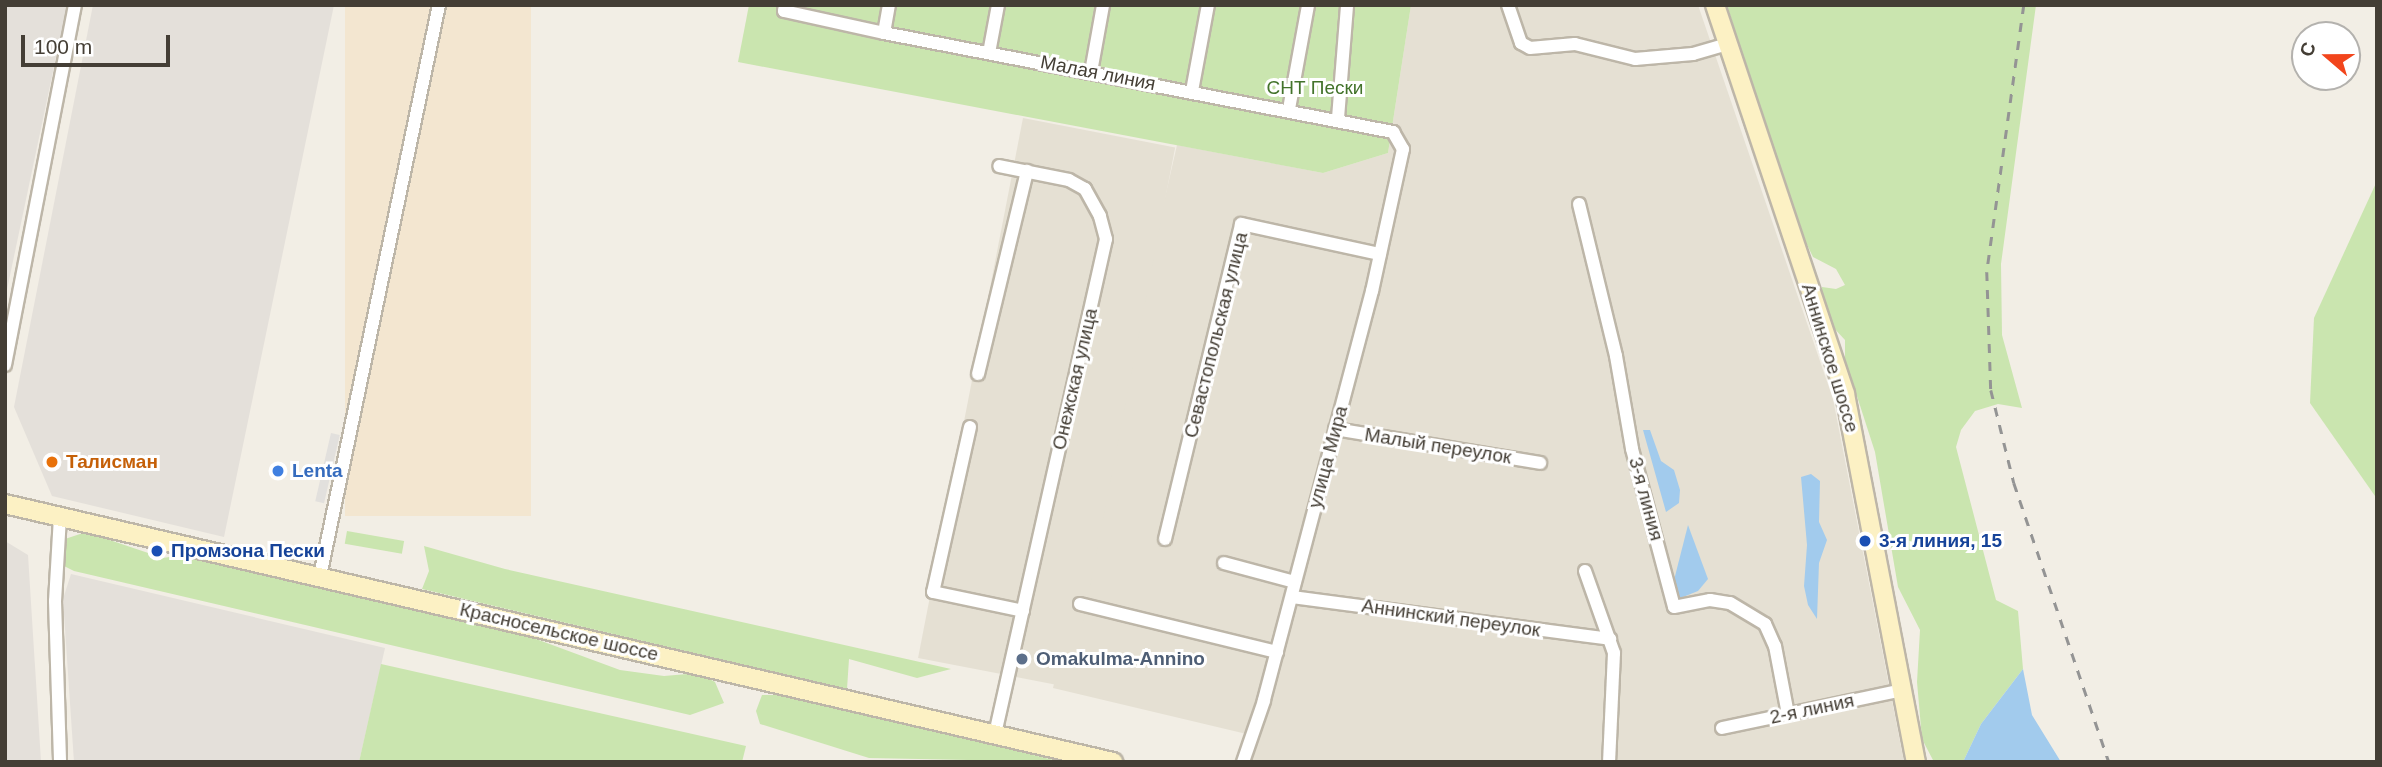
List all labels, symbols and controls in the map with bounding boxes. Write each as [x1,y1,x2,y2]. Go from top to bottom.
scale bar [24,21,173,65]
north arrow [2291,21,2361,91]
text: 100 m [34,35,92,58]
text: С [2295,39,2320,59]
street label: Малая линия [1038,51,1158,95]
park label: СНТ Пески [1267,77,1363,99]
street label: Севастопольская улица [1179,230,1253,440]
street label: Аннинское шоссе [1797,281,1863,435]
street label: Онежская улица [1048,306,1102,452]
street label: улица Мира [1303,403,1353,511]
street label: Малый переулок [1363,423,1513,469]
place label: Талисман [66,451,158,473]
marker: Талисман [44,454,60,470]
street label: 3-я линия [1624,455,1668,543]
place label: Lenta [292,460,343,482]
marker: Lenta [270,463,286,479]
place label: 3-я линия, 15 [1879,530,2002,552]
marker: 3-я линия, 15 [1857,533,1873,549]
place label: Промзона Пески [171,540,325,562]
marker: Промзона Пески [149,543,165,559]
street label: Аннинский переулок [1360,594,1542,642]
street label: Красносельское шоссе [458,598,660,666]
place label: Omakulma-Annino [1036,648,1205,670]
marker: Omakulma-Annino [1014,651,1030,667]
street label: 2-я линия [1768,689,1856,729]

